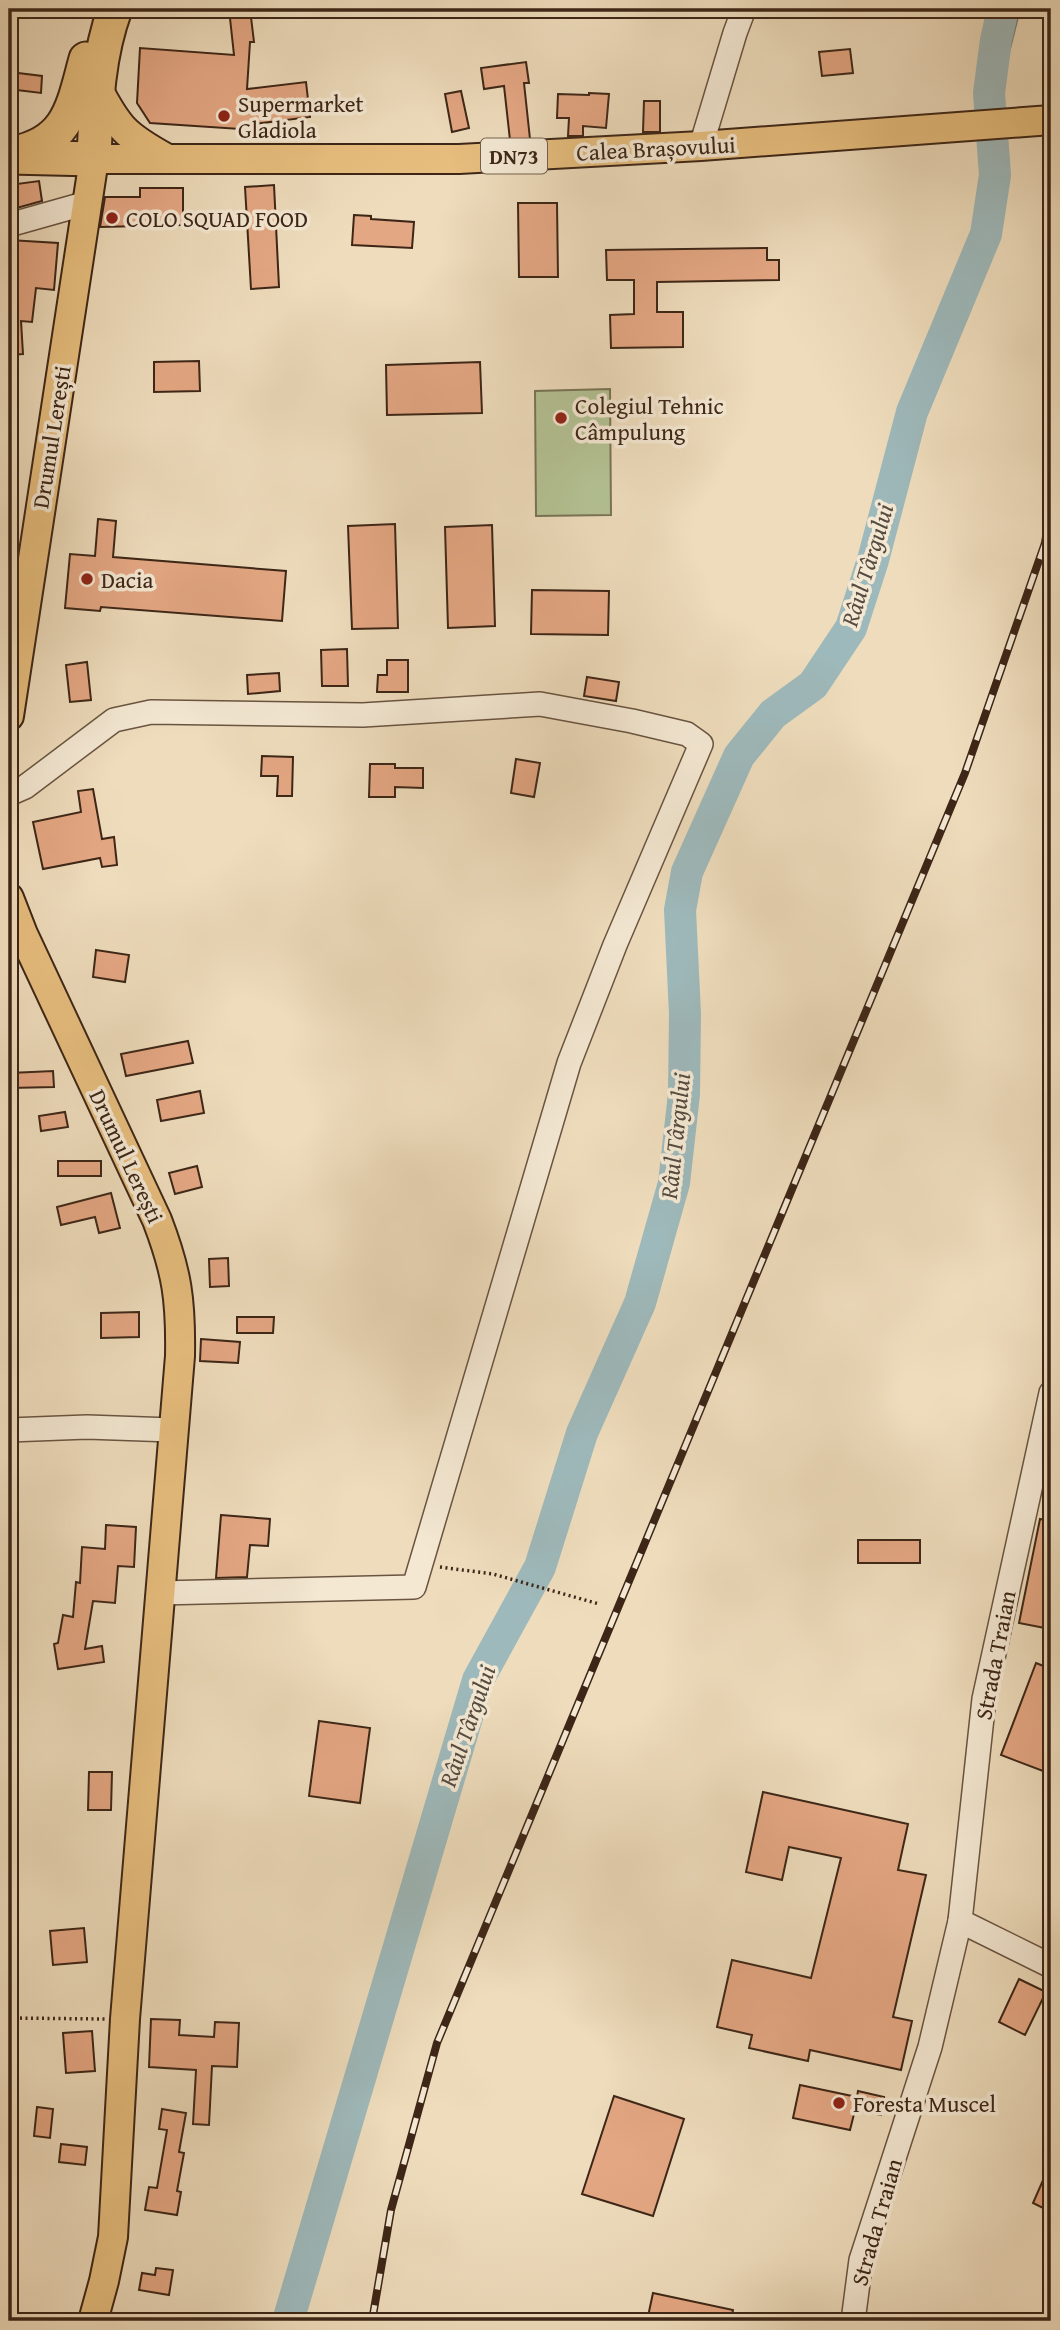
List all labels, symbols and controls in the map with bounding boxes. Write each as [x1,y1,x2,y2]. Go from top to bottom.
place label: Supermarket Gladiola [238,87,364,146]
marker: Supermarket Gladiola [216,108,232,124]
street label: Calea Brașovului [576,127,736,169]
road number: DN73 [481,138,547,174]
place label: COLO SQUAD FOOD [126,202,308,235]
marker: COLO SQUAD FOOD [104,210,120,226]
street label: Drumul Lerești [23,363,79,511]
place label: Colegiul Tehnic Câmpulung [575,389,724,448]
marker: Colegiul Tehnic Câmpulung [553,410,569,426]
water label: Râul Târgului [831,499,902,632]
place label: Dacia [101,563,153,596]
marker: Dacia [79,571,95,587]
water label: Râul Târgului [651,1071,699,1202]
street label: Drumul Lerești [82,1084,172,1228]
street label: Strada Traian [966,1588,1024,1722]
water label: Râul Târgului [430,1660,504,1792]
place label: Foresta Muscel [853,2087,996,2120]
marker: Foresta Muscel [831,2095,847,2111]
street label: Strada Traian [842,2154,910,2289]

